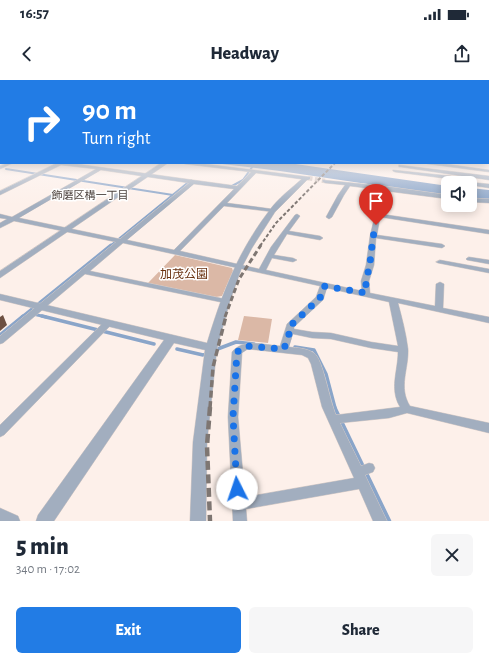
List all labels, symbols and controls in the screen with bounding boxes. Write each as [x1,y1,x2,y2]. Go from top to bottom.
text: 16:57 [20,6,49,21]
icon: back [16,43,38,65]
icon: share [451,43,473,65]
text: Headway [210,45,279,63]
icon: right [16,96,68,148]
text: 90 m [82,97,137,125]
text: Turn right [82,130,151,148]
map controls [441,176,477,212]
button: sound [441,176,477,212]
pin [359,184,393,225]
district label: 飾磨区構一丁目 [52,189,129,201]
icon: arrive [365,190,387,212]
park label: 加茂公園 [160,268,208,280]
position arrow [216,468,258,510]
button: close [431,534,473,576]
text: 5 min [16,535,69,559]
text: 340 m · 17:02 [16,563,80,576]
button: Exit [16,607,241,653]
button: Share [249,607,473,653]

